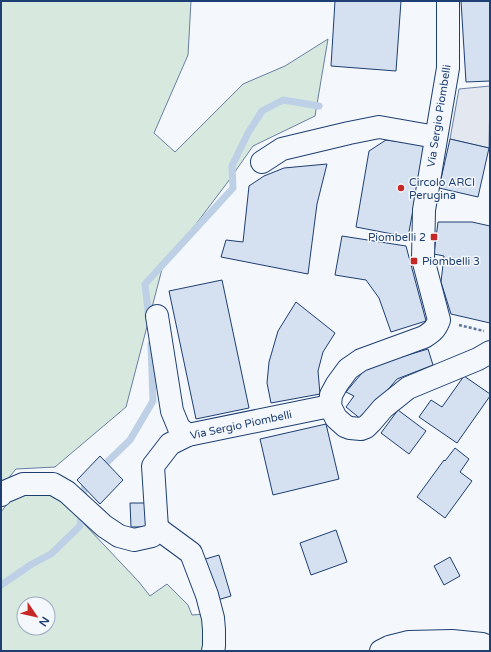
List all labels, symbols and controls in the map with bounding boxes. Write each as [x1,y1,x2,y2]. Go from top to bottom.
street label: Via Sergio Piombelli [424,64,454,168]
place label: Circolo ARCI Perugina [409,176,475,202]
marker: Circolo ARCI Perugina [396,183,406,193]
place label: Piombelli 2 [368,231,426,244]
marker: Piombelli 2 [429,232,439,242]
place label: Piombelli 3 [422,255,480,268]
marker: Piombelli 3 [409,256,419,266]
street label: Via Sergio Piombelli [189,408,293,442]
north arrow [16,596,56,636]
text: N [36,614,52,629]

